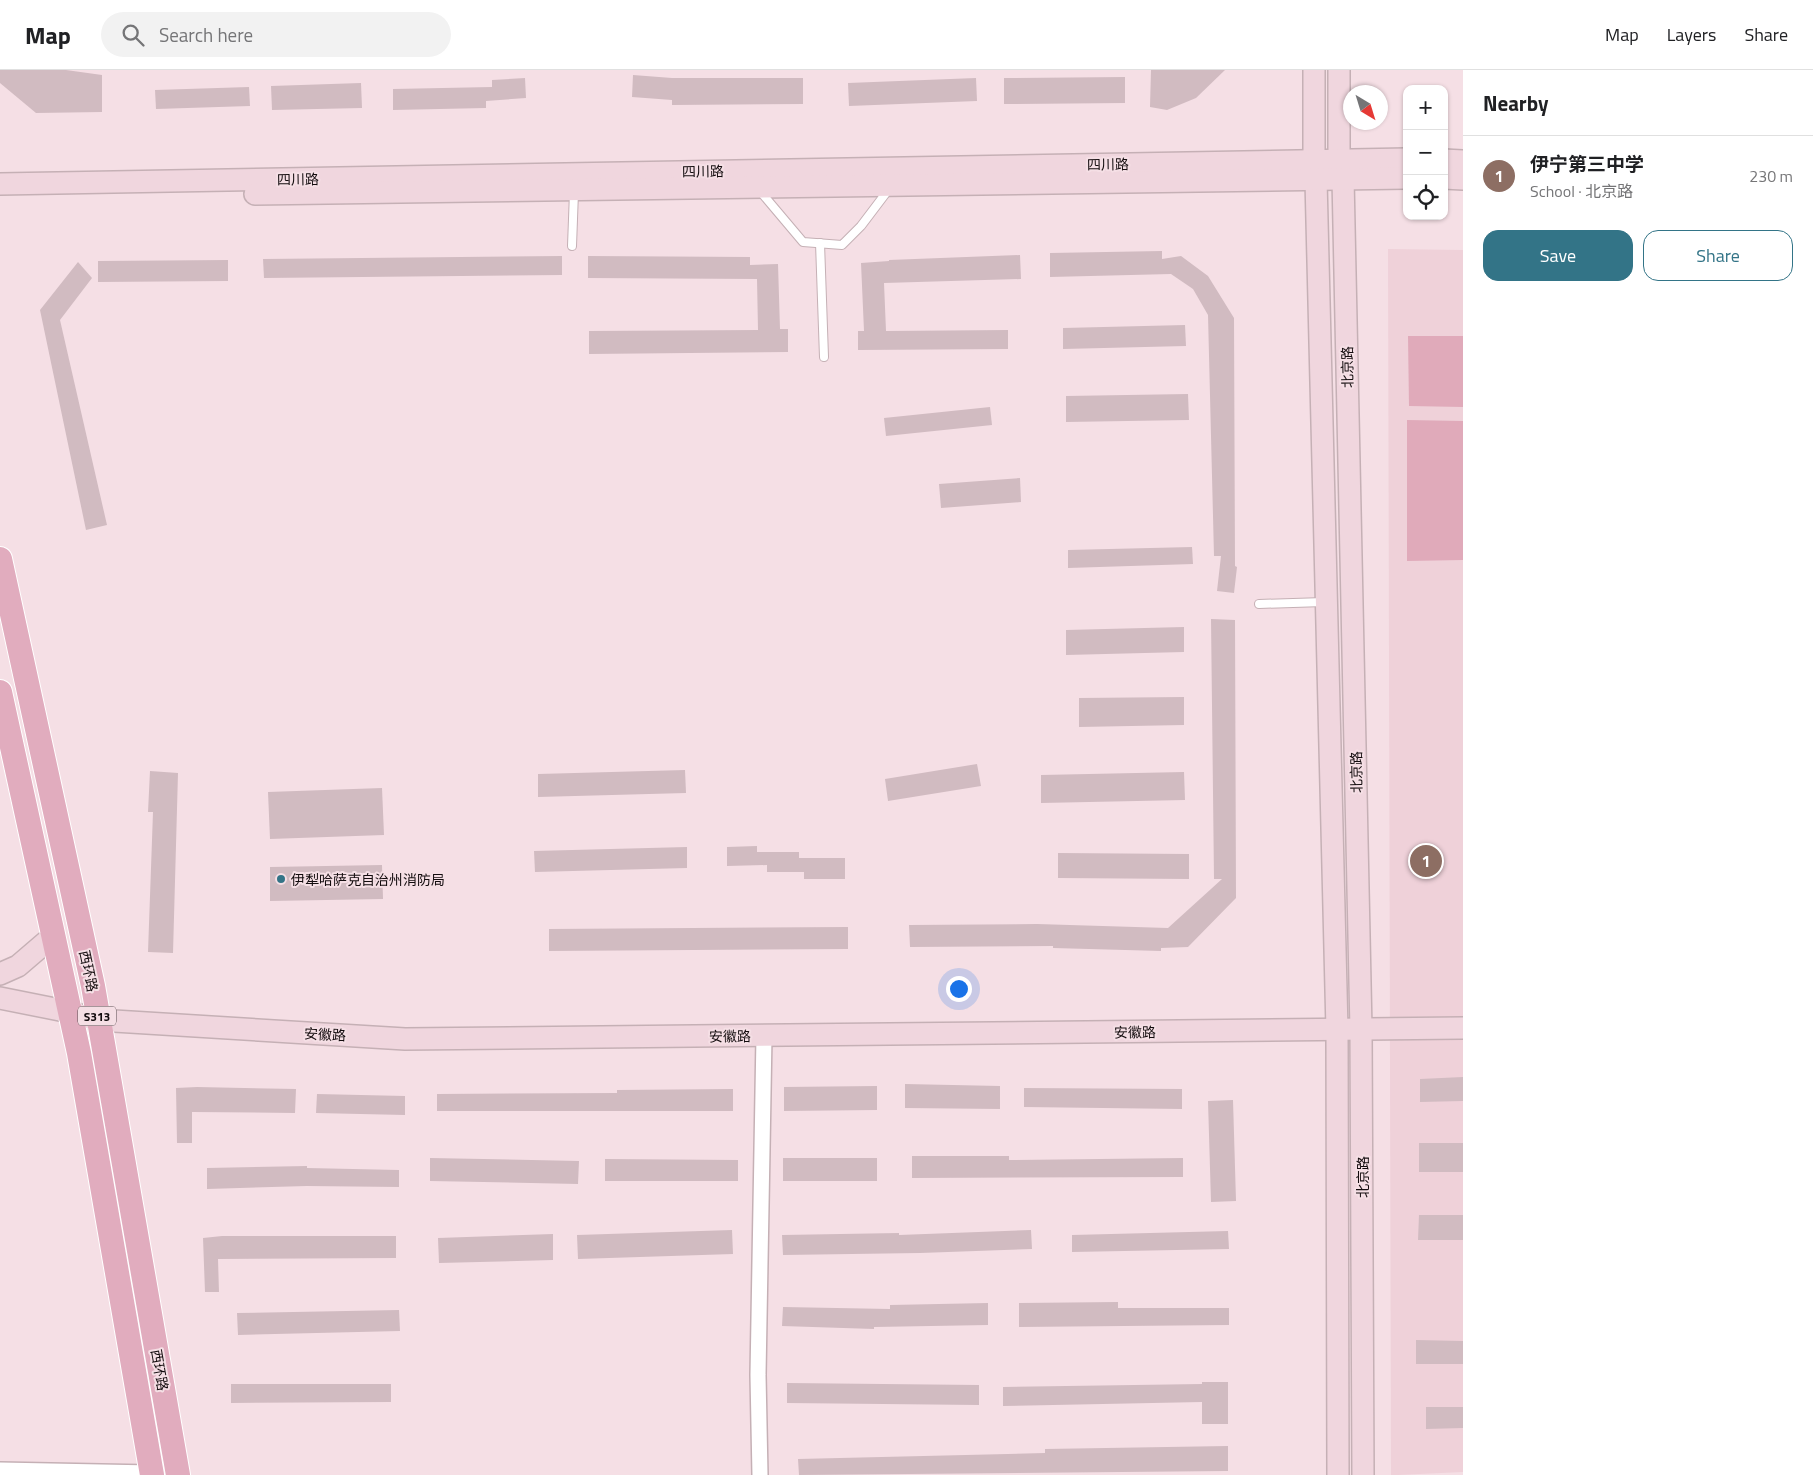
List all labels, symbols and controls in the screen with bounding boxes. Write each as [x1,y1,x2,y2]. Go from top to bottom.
search box [101,12,451,57]
text: Map [25,17,71,53]
text: Search here [159,20,253,49]
icon: search [119,21,147,49]
text: Map [1605,21,1639,48]
text: Layers [1667,21,1716,48]
text: Share [1744,21,1788,48]
north arrow [1343,85,1388,130]
map controls [1403,85,1448,220]
button: + [1403,85,1448,130]
text: Nearby [1483,87,1548,119]
button: − [1403,130,1448,175]
text: 伊宁第三中学 [1530,149,1644,178]
street label: 四川路 [1087,153,1129,175]
street label: 四川路 [682,160,724,182]
text: 1 [1495,164,1503,188]
text: 230 m [1749,164,1793,188]
street label: 四川路 [277,168,319,190]
button: locate [1403,175,1448,220]
text: School · 北京路 [1530,179,1633,203]
button: Save [1483,230,1633,281]
button: Share [1643,230,1793,281]
street label: 北京路 [1336,346,1358,388]
street label: 北京路 [1345,751,1367,793]
pin: 1 [1410,842,1442,880]
place label: 伊犁哈萨克自治州消防局 [291,869,445,890]
marker: 伊犁哈萨克自治州消防局 [275,873,287,885]
street label: 西环路 [74,948,104,994]
your location [946,976,972,1002]
road number: S313 [78,1006,116,1026]
street label: 安徽路 [1114,1021,1156,1043]
street label: 安徽路 [303,1022,347,1046]
street label: 安徽路 [709,1025,751,1047]
street label: 北京路 [1352,1156,1373,1198]
street label: 西环路 [146,1347,174,1393]

